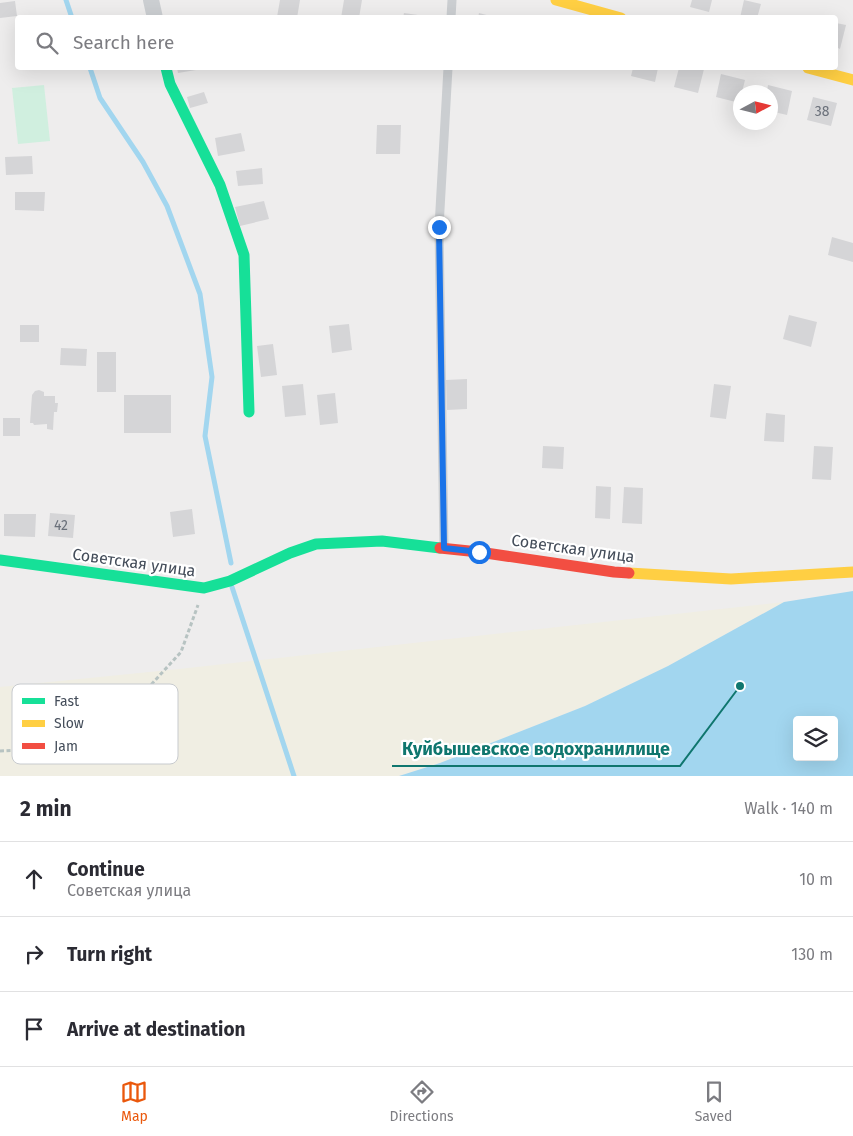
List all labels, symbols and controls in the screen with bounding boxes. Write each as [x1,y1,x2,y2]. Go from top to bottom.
search box [15,15,838,70]
icon: search [33,29,61,57]
text: Search here [73,31,174,54]
north arrow [733,85,778,130]
house number: 38 [815,103,830,120]
route end [428,216,451,239]
house number: 42 [54,517,68,534]
street label: Советская улица [510,530,636,567]
route start [468,541,491,564]
street label: Советская улица [71,544,197,581]
legend [12,684,178,764]
text: Fast [54,693,80,710]
text: Slow [54,715,84,732]
map controls [793,716,838,761]
button: layers [793,716,838,761]
callout: Куйбышевское водохранилище [392,733,680,766]
text: Jam [54,738,78,755]
text: Куйбышевское водохранилище [402,738,670,760]
text: 2 min [20,796,72,822]
text: Walk · 140 m [744,799,833,818]
text: Continue [67,858,145,881]
icon: ahead [20,865,48,893]
text: 10 m [799,870,833,889]
text: Советская улица [67,881,191,900]
icon: right [20,940,48,968]
text: Turn right [67,943,152,966]
text: 130 m [791,945,833,964]
icon: arrive [20,1015,48,1043]
text: Arrive at destination [67,1018,246,1041]
tab: Map [120,1078,148,1125]
tab: Directions [389,1078,454,1125]
tab: Saved [695,1078,733,1125]

